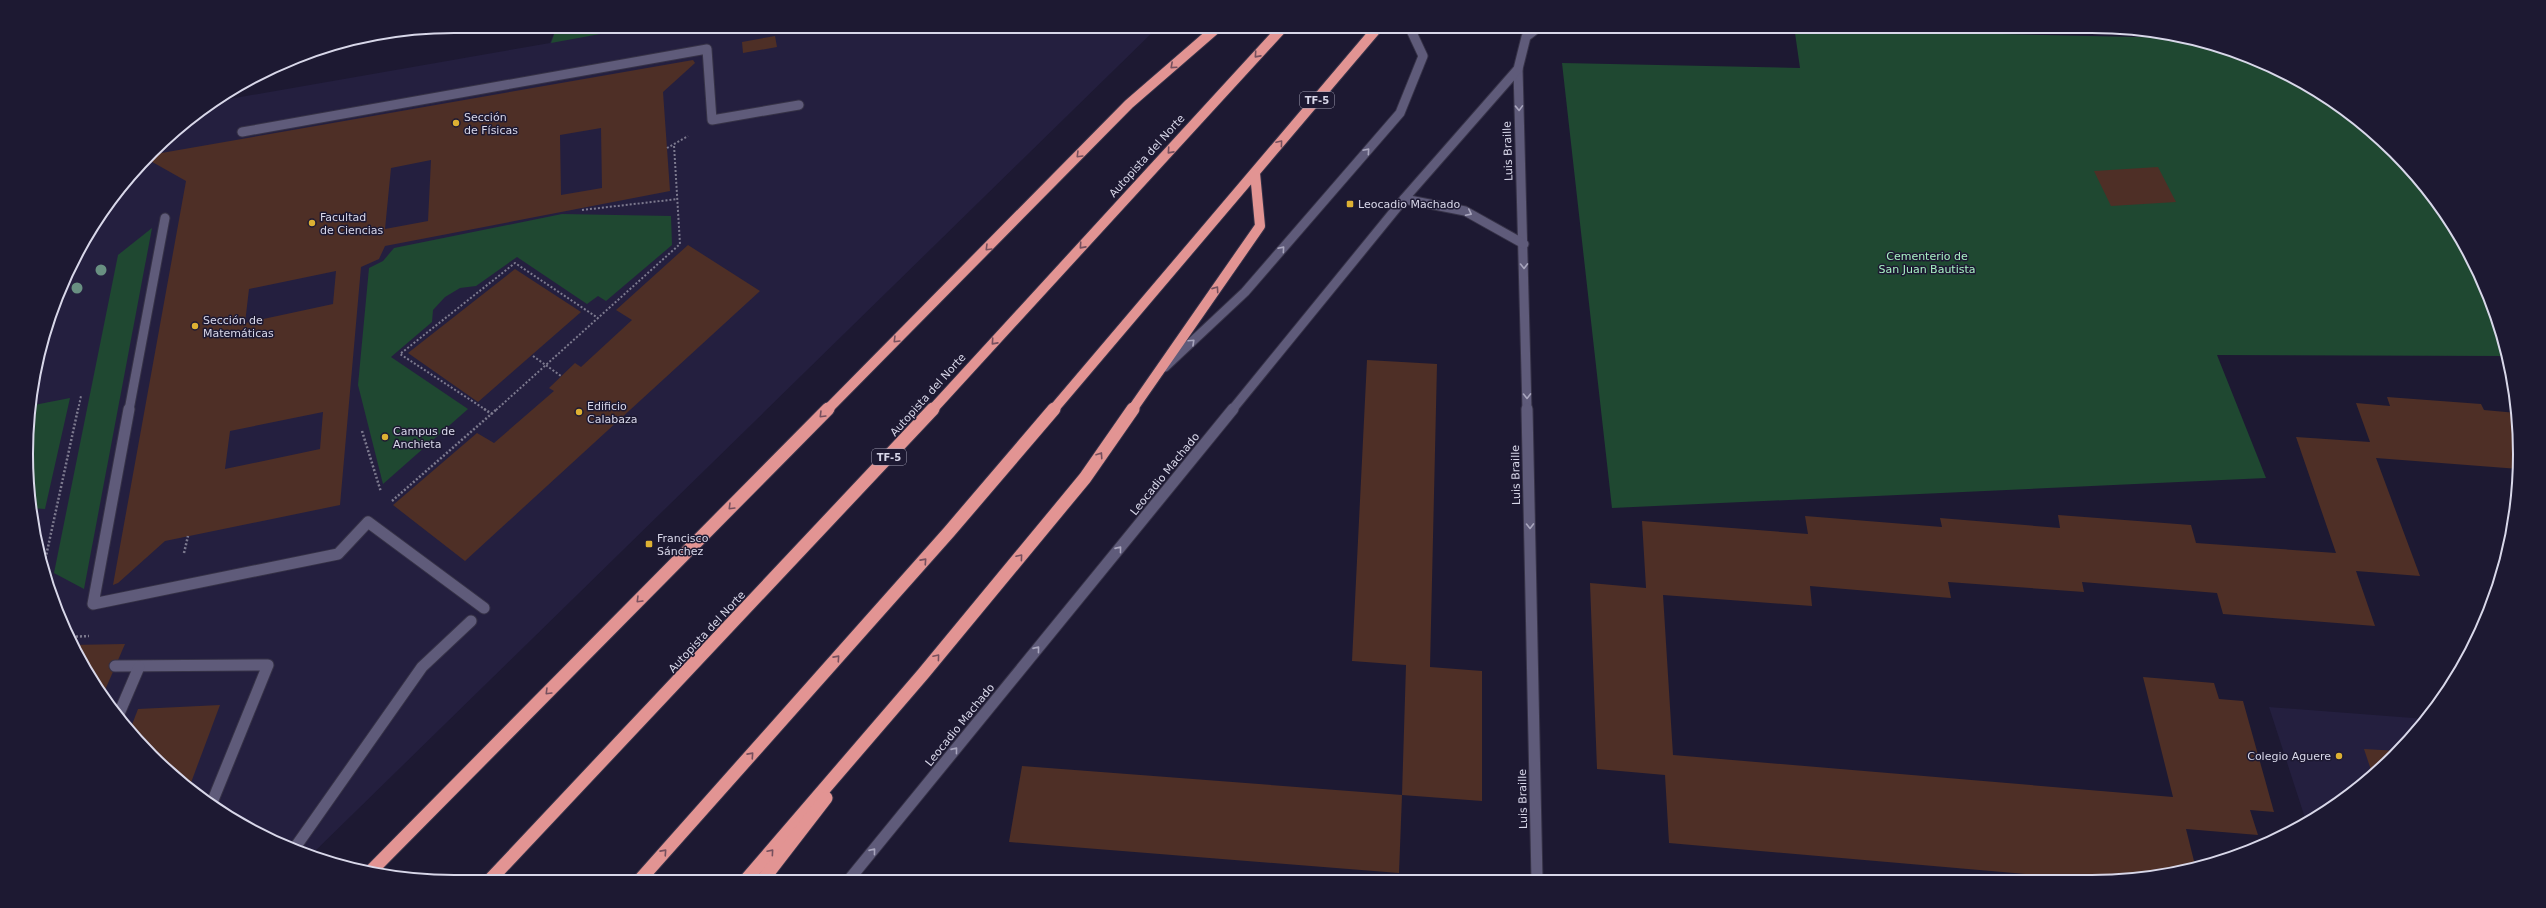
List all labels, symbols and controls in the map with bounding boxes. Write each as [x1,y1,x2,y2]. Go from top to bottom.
one-way arrow [1255,50,1262,58]
one-way arrow [1170,61,1178,68]
road number: TF-5 [1300,92,1334,108]
one-way arrow [1515,105,1523,111]
place label: Sección de Físicas [464,111,518,137]
street label: Autopista del Norte [1106,112,1188,200]
marker: Sección de Físicas [451,118,461,128]
street label: Luis Braille [1500,121,1516,181]
one-way arrow [1275,141,1282,148]
one-way arrow [1167,146,1174,153]
one-way arrow [1363,148,1370,155]
one-way arrow [1076,150,1084,158]
place label: Leocadio Machado [1358,198,1460,211]
marker: Leocadio Machado [1345,199,1355,209]
one-way arrow [1465,208,1472,216]
place label: Facultad de Ciencias [320,211,384,237]
marker: Facultad de Ciencias [307,218,317,228]
one-way arrow [1079,242,1086,249]
one-way arrow [985,243,993,251]
one-way arrow [1278,246,1285,254]
park label: Cementerio de San Juan Bautista [1878,250,1976,276]
one-way arrow [1520,263,1528,269]
one-way arrow [1211,286,1219,293]
place label: Sección de Matemáticas [203,314,274,340]
marker: Sección de Matemáticas [190,321,200,331]
one-way arrow [893,335,901,343]
one-way arrow [991,337,999,345]
one-way arrow [1187,339,1195,347]
street label: Autopista del Norte [887,351,969,439]
one-way arrow [1523,393,1531,399]
place label: Edificio Calabaza [587,400,637,426]
marker: Edificio Calabaza [574,407,584,417]
one-way arrow [819,410,827,418]
place label: Campus de Anchieta [393,425,455,451]
street label: Leocadio Machado [1128,430,1202,518]
marker: Campus de Anchieta [380,432,390,442]
street label: Luis Braille [1509,445,1523,505]
road number: TF-5 [872,449,906,465]
one-way arrow [1095,452,1103,459]
one-way arrow [728,502,736,510]
one-way arrow [1525,523,1534,529]
place label: Francisco Sánchez [657,532,709,558]
marker: Francisco Sánchez [644,539,654,549]
one-way arrow [1115,546,1122,553]
one-way arrow [1015,554,1022,561]
one-way arrow [919,559,926,566]
street label: Autopista del Norte [666,588,748,675]
one-way arrow [636,595,644,603]
one-way arrow [1033,647,1040,654]
one-way arrow [932,654,939,662]
one-way arrow [832,656,839,663]
street label: Leocadio Machado [923,681,997,769]
one-way arrow [545,687,553,695]
one-way arrow [950,748,957,755]
place label: Colegio Aguere [2247,750,2331,763]
marker: Colegio Aguere [2334,751,2344,761]
one-way arrow [746,753,753,760]
street label: Luis Braille [1516,769,1530,829]
one-way arrow [868,848,875,855]
one-way arrow [766,849,773,856]
one-way arrow [659,850,666,857]

